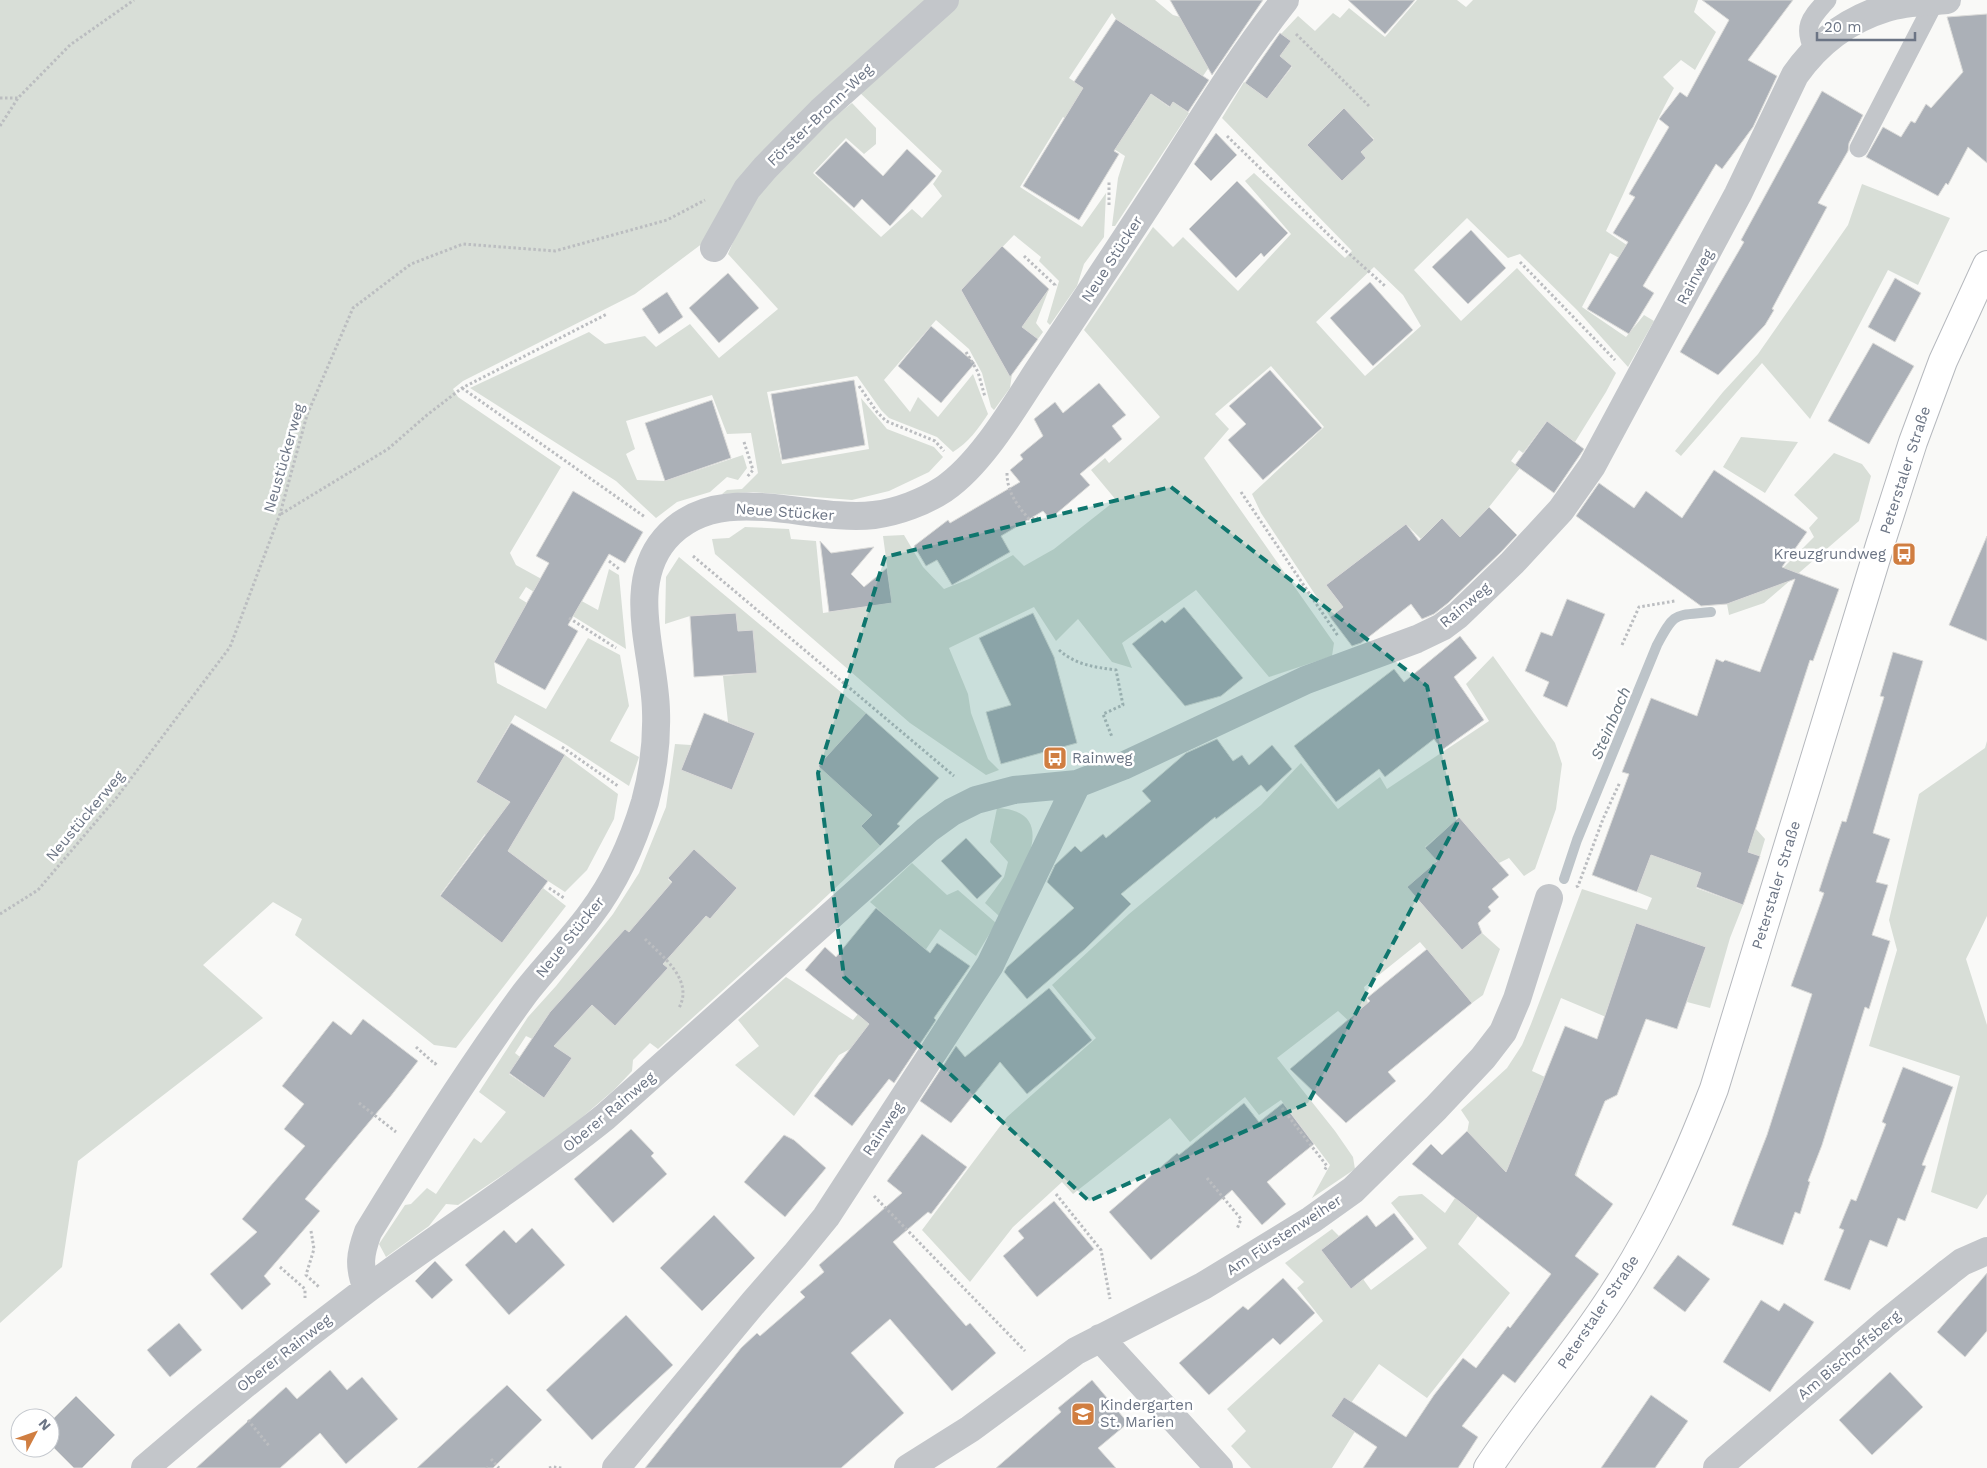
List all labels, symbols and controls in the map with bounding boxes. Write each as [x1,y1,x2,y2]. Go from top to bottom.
scale bar [1817,10,1914,42]
text: 20 m [1824,18,1862,36]
street label: Förster-Bronn-Weg [764,60,876,170]
street label: Neue Stücker [1077,213,1147,305]
street label: Rainweg [1673,246,1717,308]
street label: Neustückerweg [260,401,308,515]
street label: Peterstaler Straße [1876,404,1934,536]
street label: Neue Stücker [735,500,835,524]
bus stop icon: Kreuzgrundweg [1891,541,1917,567]
place label: Kreuzgrundweg [1773,545,1886,563]
street label: Rainweg [1436,579,1494,631]
water label: Steinbach [1587,684,1634,763]
bus stop icon: Rainweg [1042,745,1068,771]
place label: Rainweg [1072,749,1133,767]
street label: Neustückerweg [42,767,128,865]
street label: Peterstaler Straße [1748,819,1804,951]
street label: Neue Stücker [532,893,608,981]
street label: Oberer Rainweg [559,1068,659,1156]
street label: Rainweg [859,1099,907,1159]
street label: Am Fürstenweiher [1223,1191,1345,1279]
street label: Peterstaler Straße [1553,1252,1643,1372]
street label: Am Bischoffsberg [1794,1307,1904,1403]
street label: Oberer Rainweg [233,1310,335,1396]
place label: Kindergarten St. Marien [1100,1396,1193,1431]
school or university icon: Kindergarten St. Marien [1070,1401,1096,1427]
north arrow [10,1408,60,1458]
text: N [35,1415,54,1434]

